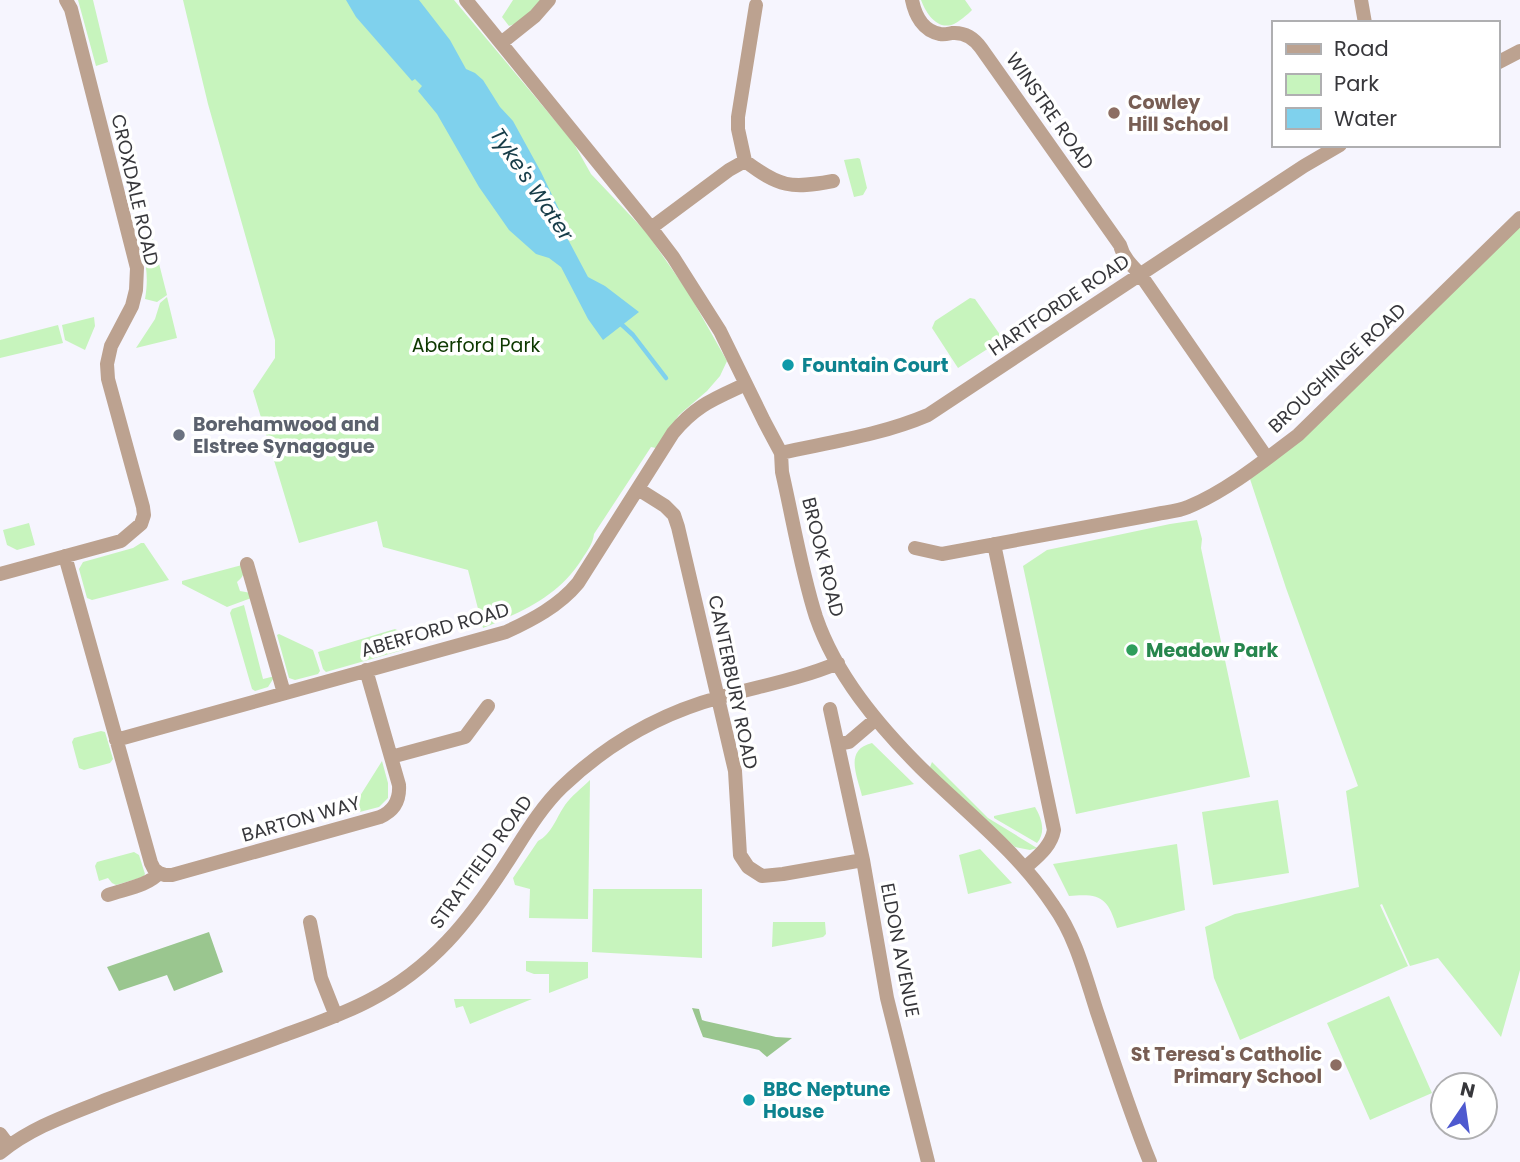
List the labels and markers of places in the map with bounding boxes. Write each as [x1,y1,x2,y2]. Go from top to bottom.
place label: Cowley Hill School [1128,89,1229,138]
marker: Cowley Hill School [1106,105,1122,121]
place label: Fountain Court [802,352,949,379]
marker: Fountain Court [780,357,796,373]
place label: Borehamwood and Elstree Synagogue [193,411,380,460]
marker: Borehamwood and Elstree Synagogue [171,427,187,443]
place label: Meadow Park [1146,637,1278,664]
marker: Meadow Park [1124,642,1140,658]
place label: St Teresa's Catholic Primary School [1131,1041,1322,1090]
marker: St Teresa's Catholic Primary School [1328,1057,1344,1073]
place label: BBC Neptune House [763,1076,891,1125]
marker: BBC Neptune House [741,1092,757,1108]

